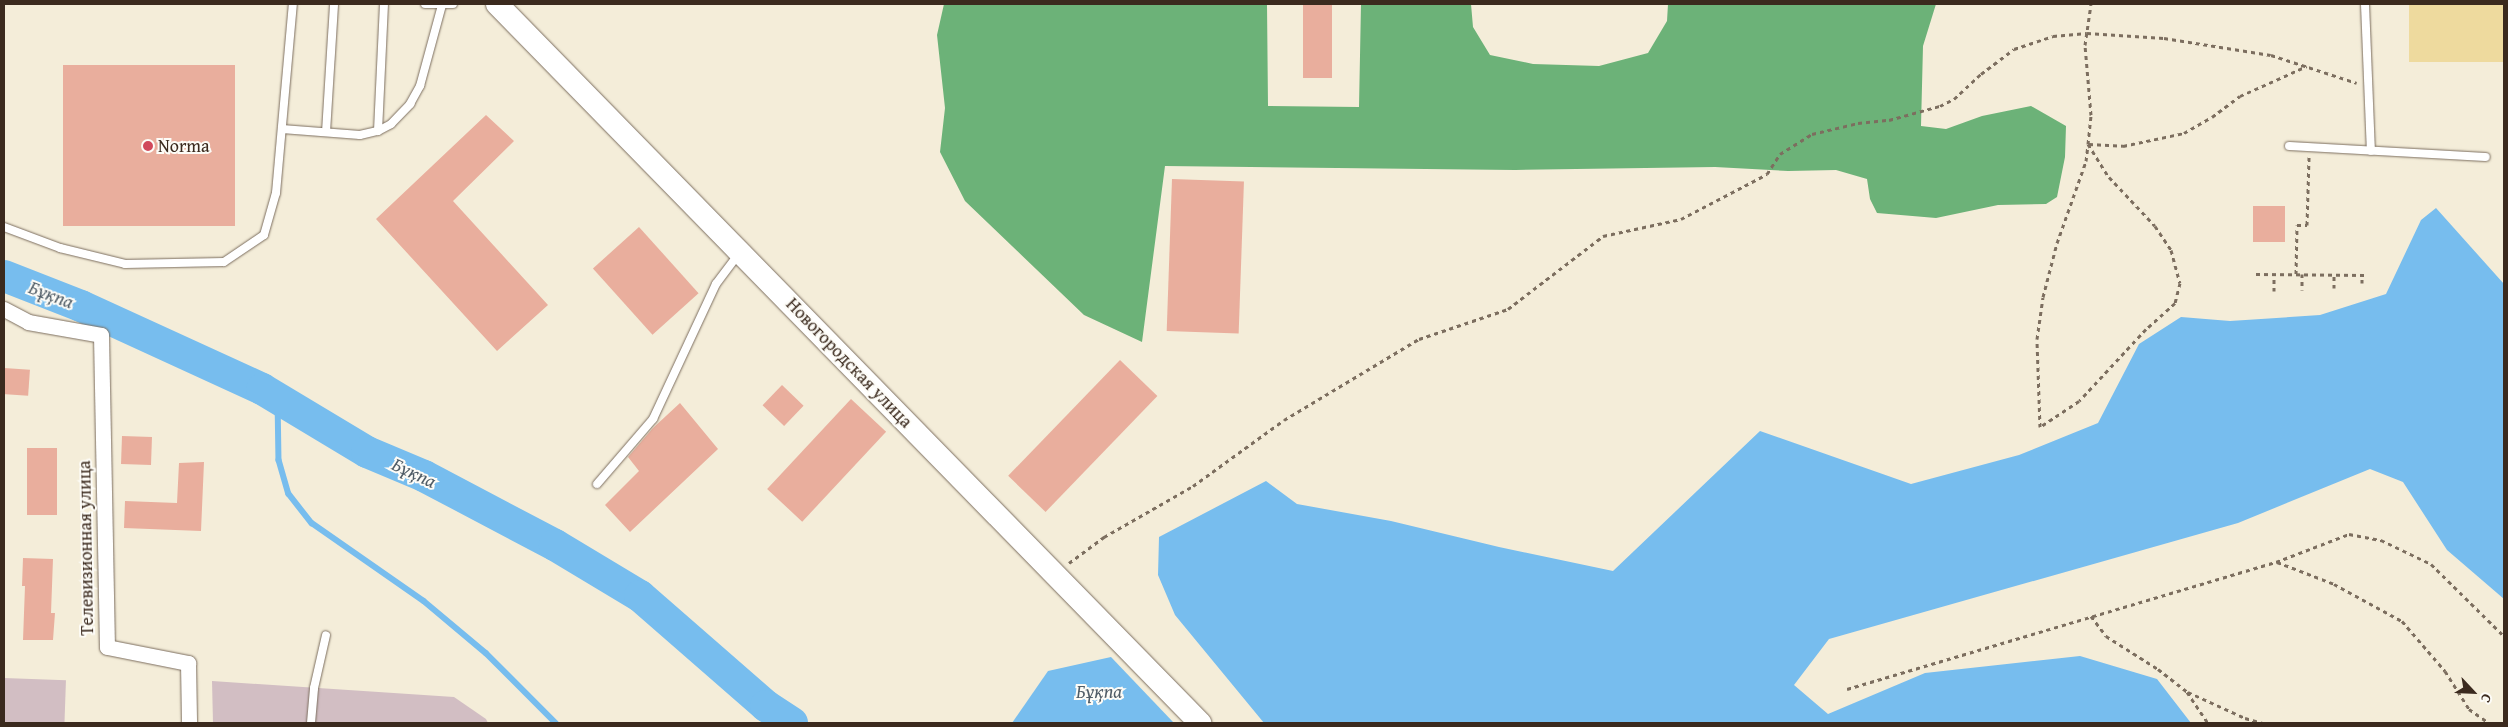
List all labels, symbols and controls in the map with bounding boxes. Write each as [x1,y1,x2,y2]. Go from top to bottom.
place label: Norma [158,135,210,157]
marker: Norma [142,140,154,152]
water label: Бұқпа [25,276,77,314]
street label: Новогородская улица [781,294,917,432]
water label: Бұқпа [388,453,440,493]
street label: Телевизионная улица [74,460,98,636]
north arrow [2448,667,2498,717]
water label: Бұқпа [1076,681,1122,703]
text: С [2476,691,2497,706]

